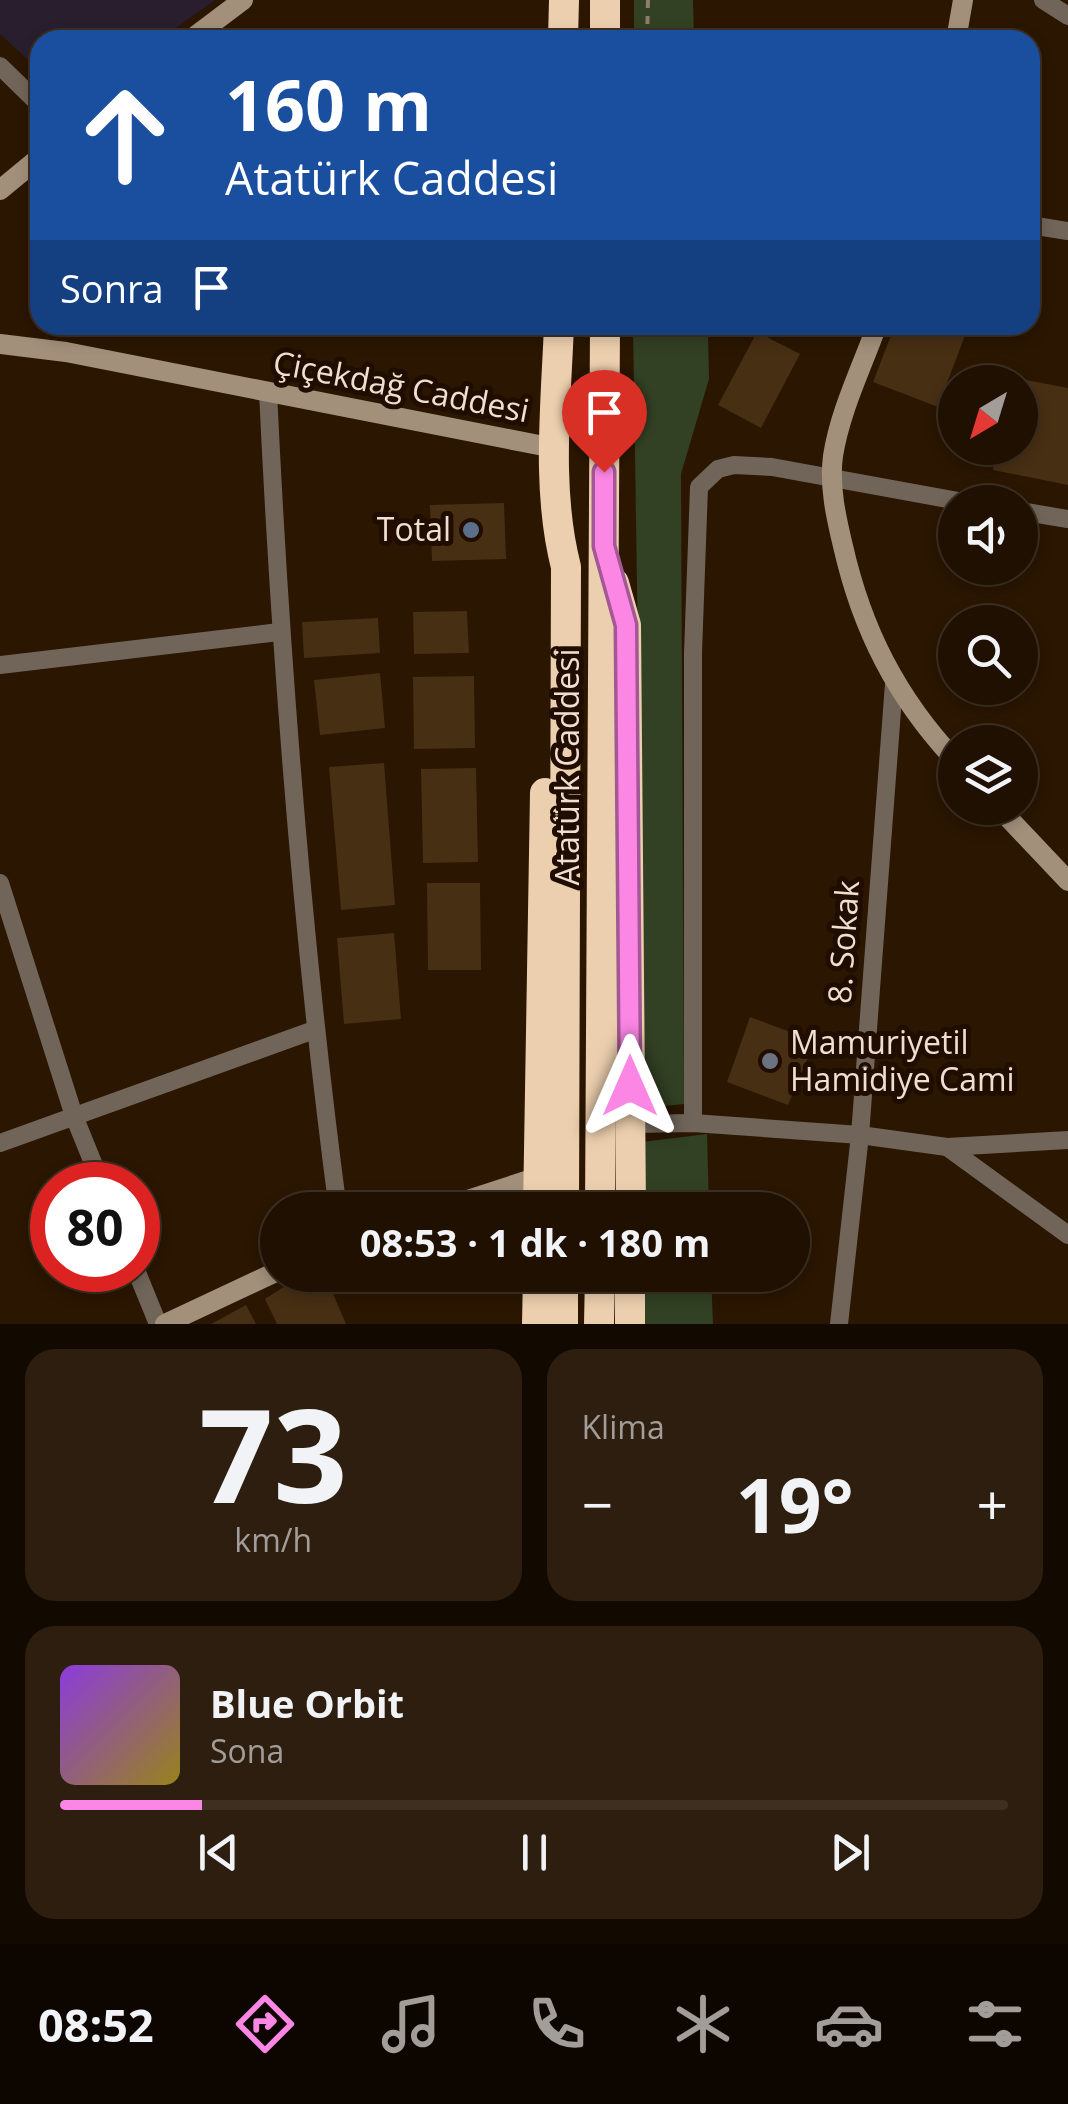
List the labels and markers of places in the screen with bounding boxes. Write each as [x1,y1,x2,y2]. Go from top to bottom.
pin [562,370,647,473]
place label: Total [377,507,451,550]
marker: Total [460,519,482,541]
place label: Mamuriyetil Hamidiye Cami [790,1020,1015,1100]
marker: Mamuriyetil Hamidiye Cami [759,1050,781,1072]

